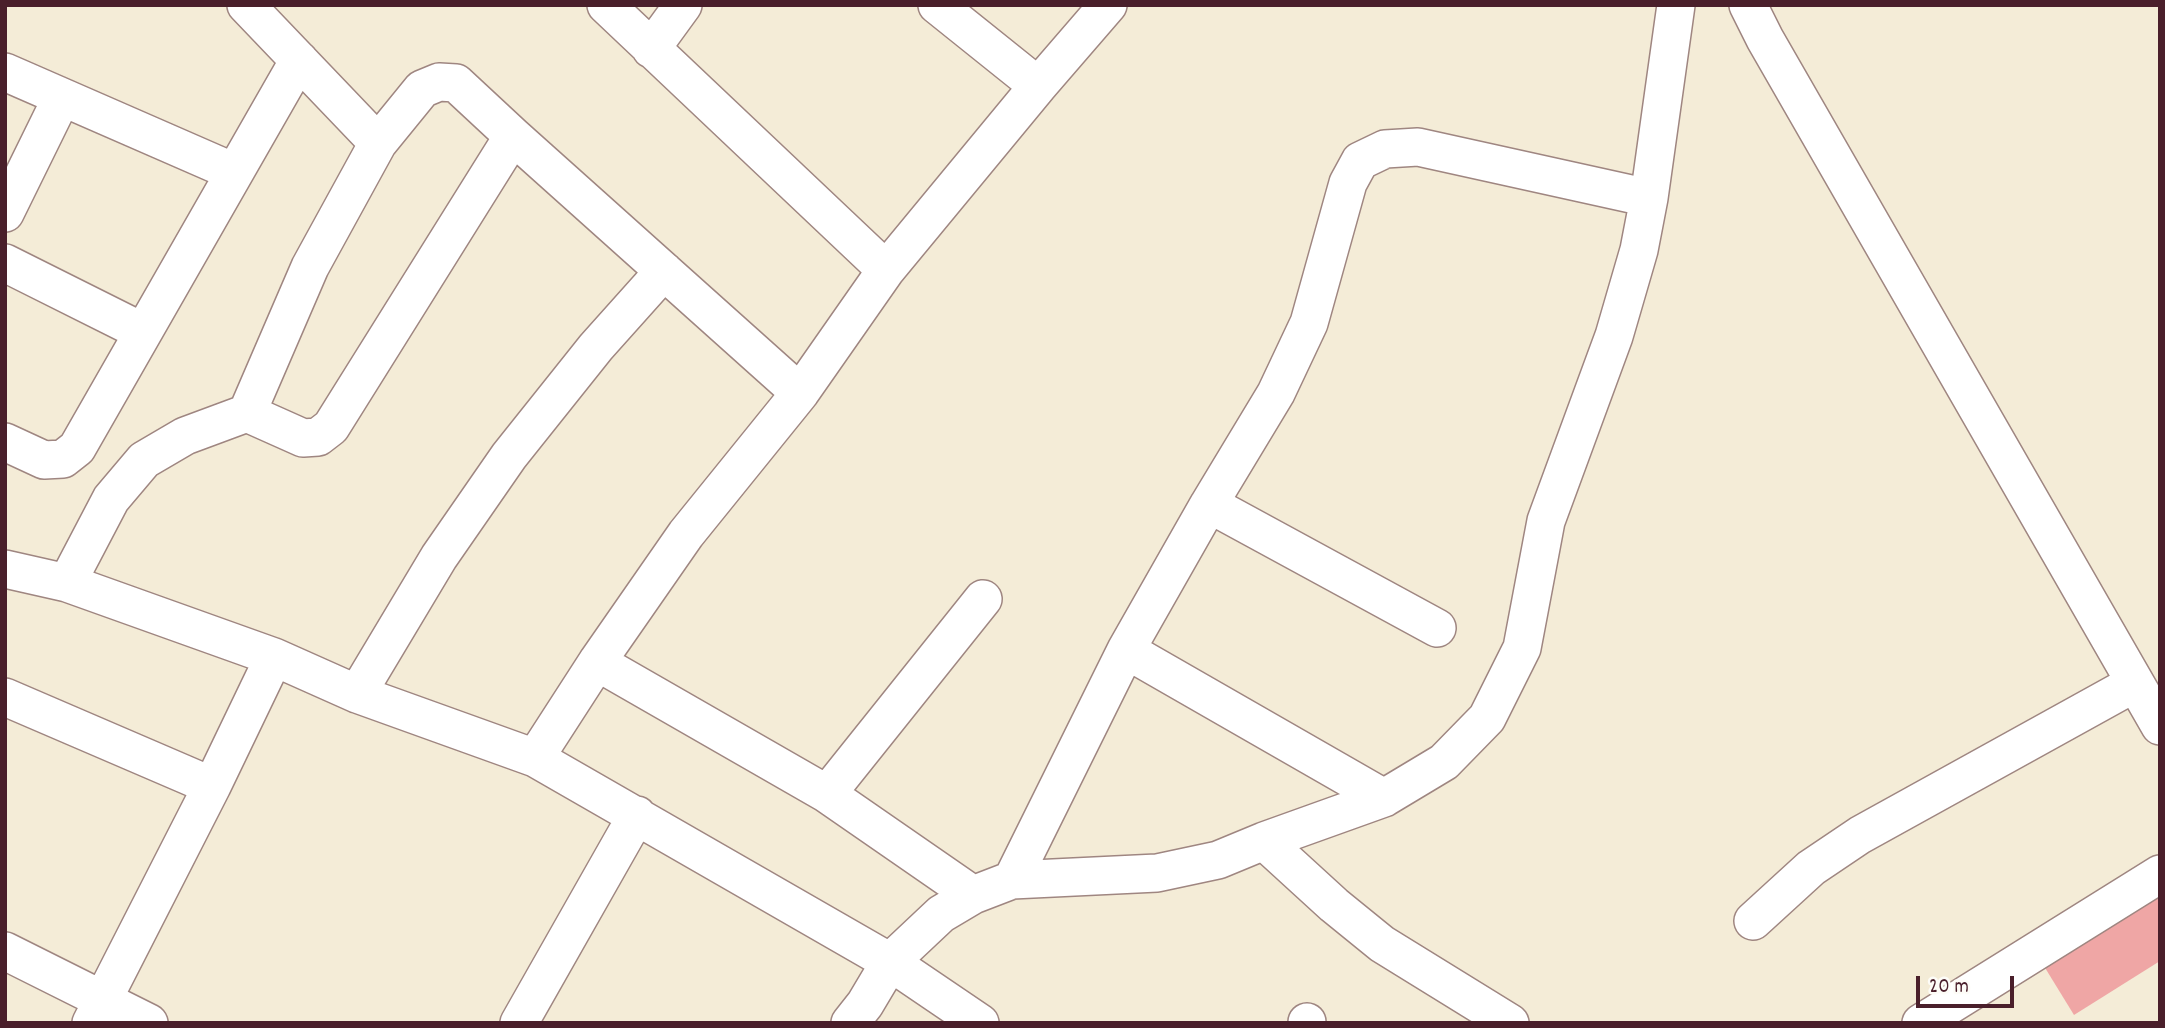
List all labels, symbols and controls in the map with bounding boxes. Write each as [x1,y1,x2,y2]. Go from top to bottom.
scale bar [1920,962,2018,1006]
text: 20 m [1929,973,1969,1003]

